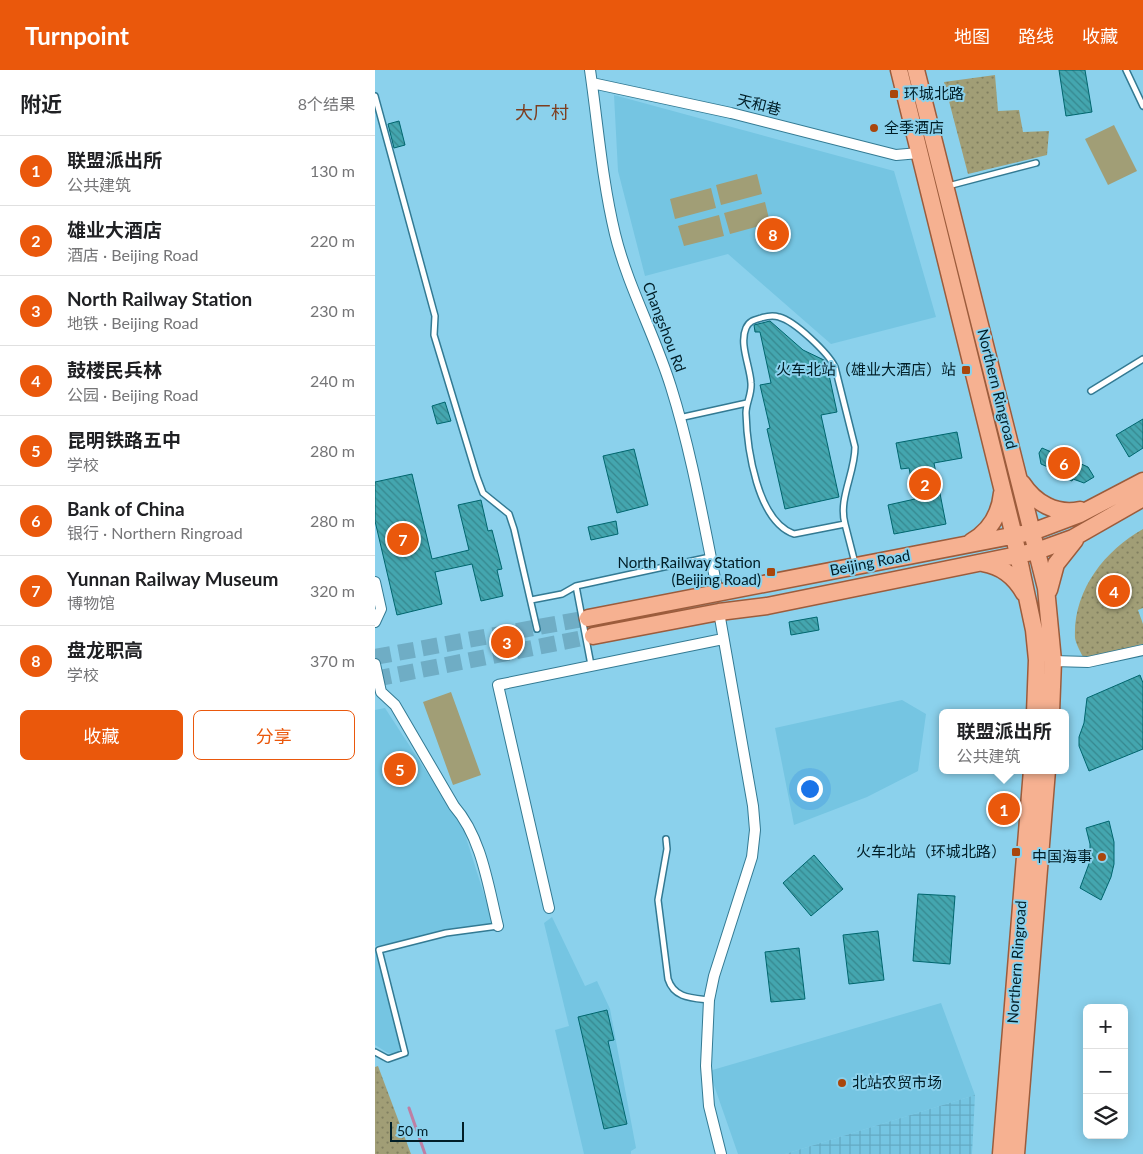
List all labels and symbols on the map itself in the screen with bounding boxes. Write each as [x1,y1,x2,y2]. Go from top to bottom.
place label: 环城北路 [904,84,964,102]
marker: 环城北路 [888,88,900,100]
street label: 天和巷 [735,90,783,118]
district label: 大厂村 [515,101,569,123]
place label: 全季酒店 [884,118,944,136]
marker: 全季酒店 [868,122,880,134]
pin: 8 [757,215,789,253]
street label: Changshou Rd [640,279,690,374]
street label: Northern Ringroad [974,327,1022,451]
place label: 火车北站（雄业大酒店）站 [776,360,956,378]
marker: 火车北站（雄业大酒店）站 [960,364,972,376]
pin: 6 [1048,444,1080,482]
pin: 2 [909,465,941,503]
pin: 7 [387,520,419,558]
street label: Beijing Road [828,545,912,579]
place label: North Railway Station (Beijing Road) [618,553,761,588]
marker: North Railway Station (Beijing Road) [765,566,777,578]
pin: 4 [1098,572,1130,610]
pin: 3 [491,623,523,661]
pin: 5 [384,750,416,788]
your location [797,776,823,802]
pin: 1 [988,790,1020,828]
place label: 火车北站（环城北路） [856,842,1006,860]
marker: 火车北站（环城北路） [1010,846,1022,858]
place label: 中国海事 [1032,847,1092,865]
marker: 中国海事 [1096,851,1108,863]
street label: Northern Ringroad [1003,900,1029,1024]
place label: 北站农贸市场 [852,1073,942,1091]
marker: 北站农贸市场 [836,1077,848,1089]
scale bar [390,1119,464,1142]

